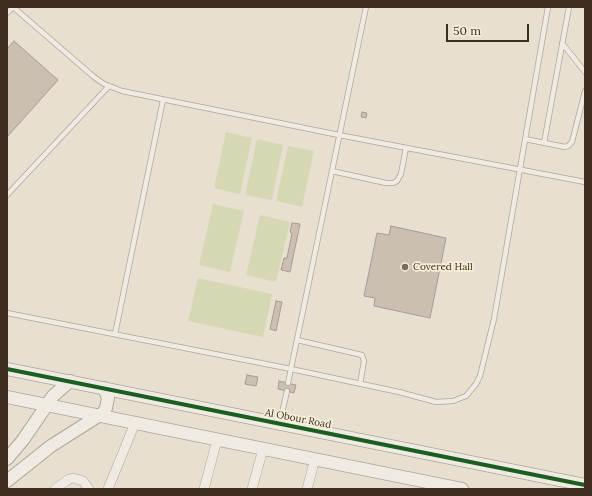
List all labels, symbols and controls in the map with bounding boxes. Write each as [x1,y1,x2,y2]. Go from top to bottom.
scale bar [448,16,531,42]
text: 50 m [453,23,481,38]
place label: Covered Hall [413,261,473,273]
marker: Covered Hall [400,262,410,272]
street label: Al Obour Road [264,407,332,431]

